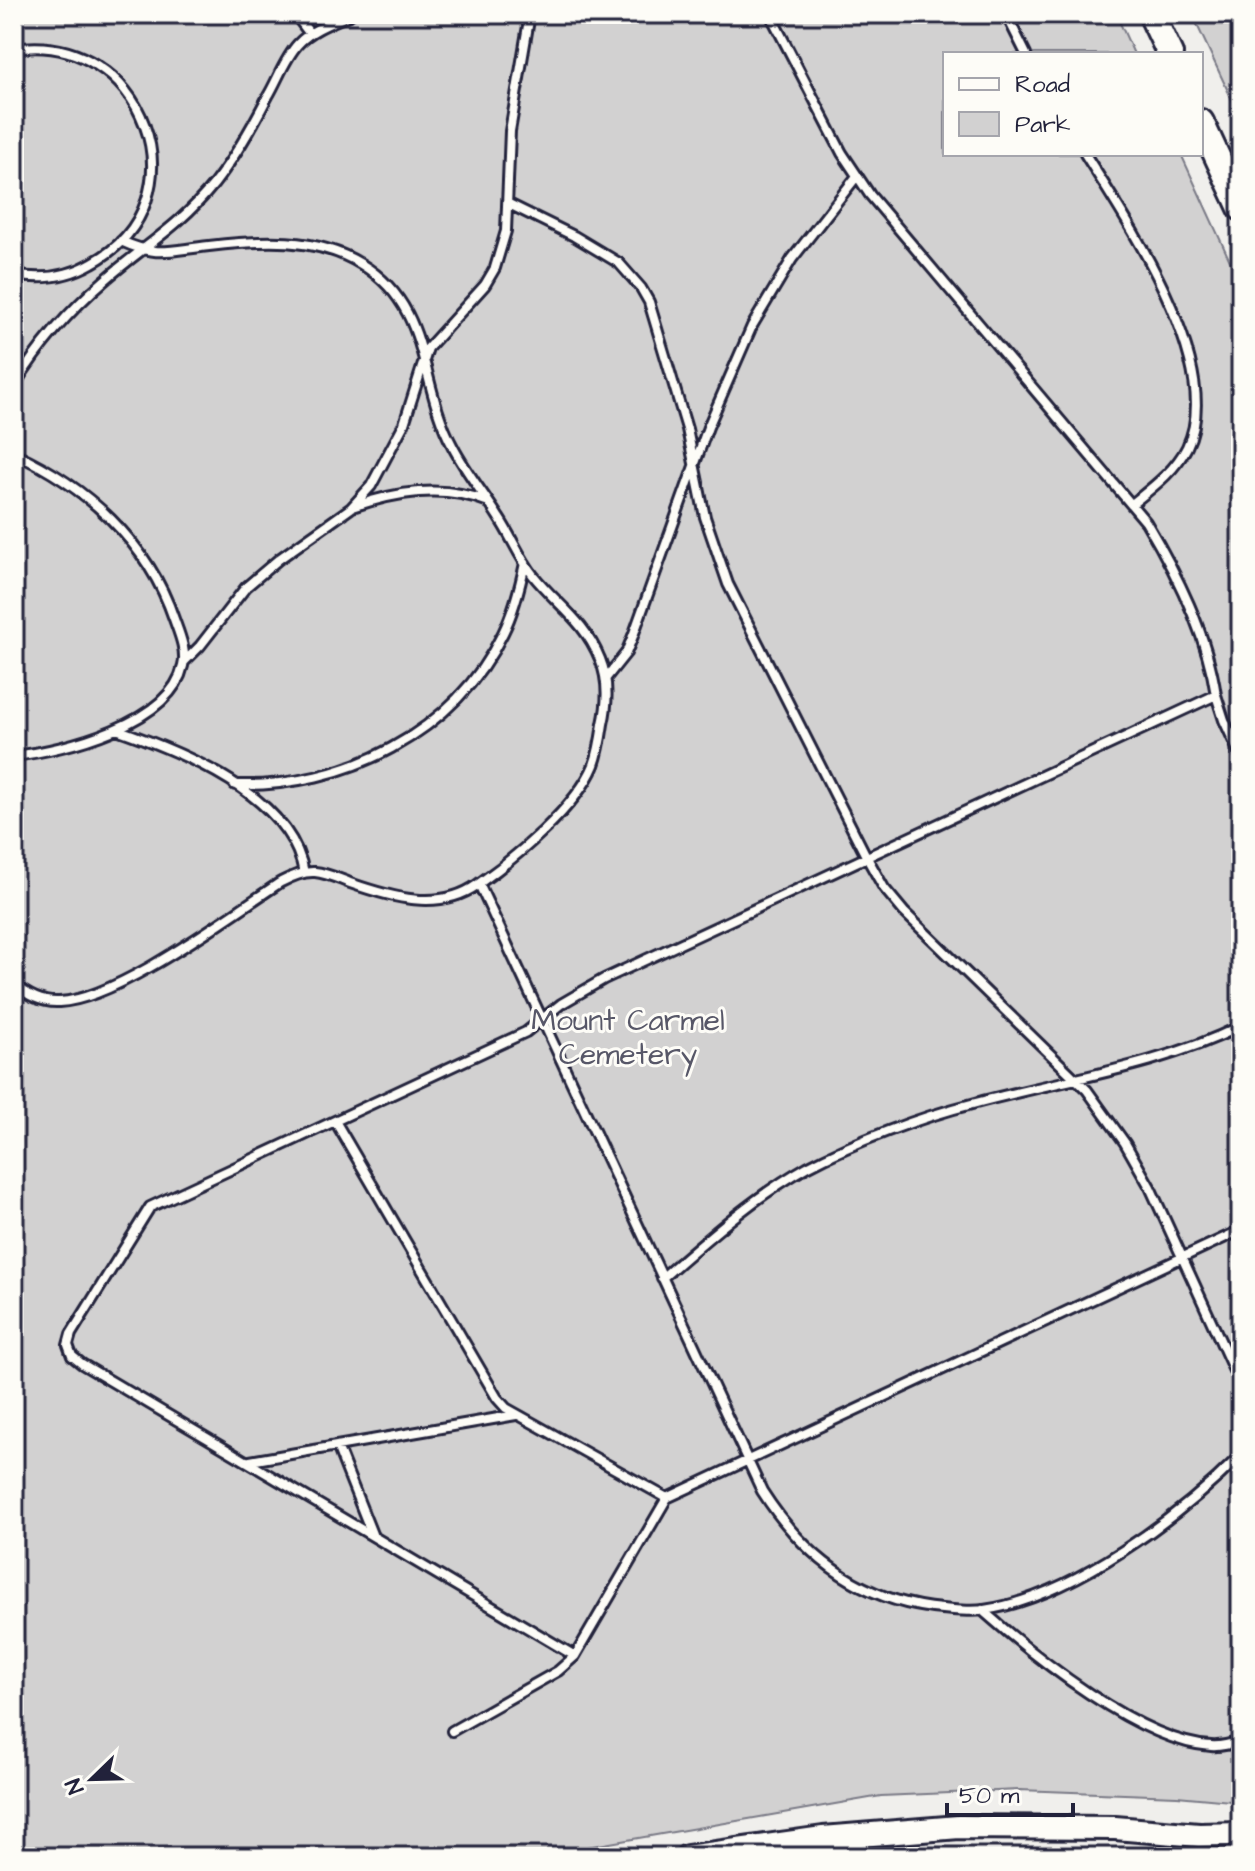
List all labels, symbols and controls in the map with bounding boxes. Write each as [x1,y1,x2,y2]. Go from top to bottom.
legend [943,52,1203,156]
text: Road [1015,68,1070,102]
text: Park [1015,108,1071,142]
park label: Mount Carmel Cemetery [531,1000,725,1077]
north arrow [52,1739,132,1819]
scale bar [947,1767,1073,1817]
text: N [58,1774,92,1799]
text: 50 m [959,1779,1020,1813]

